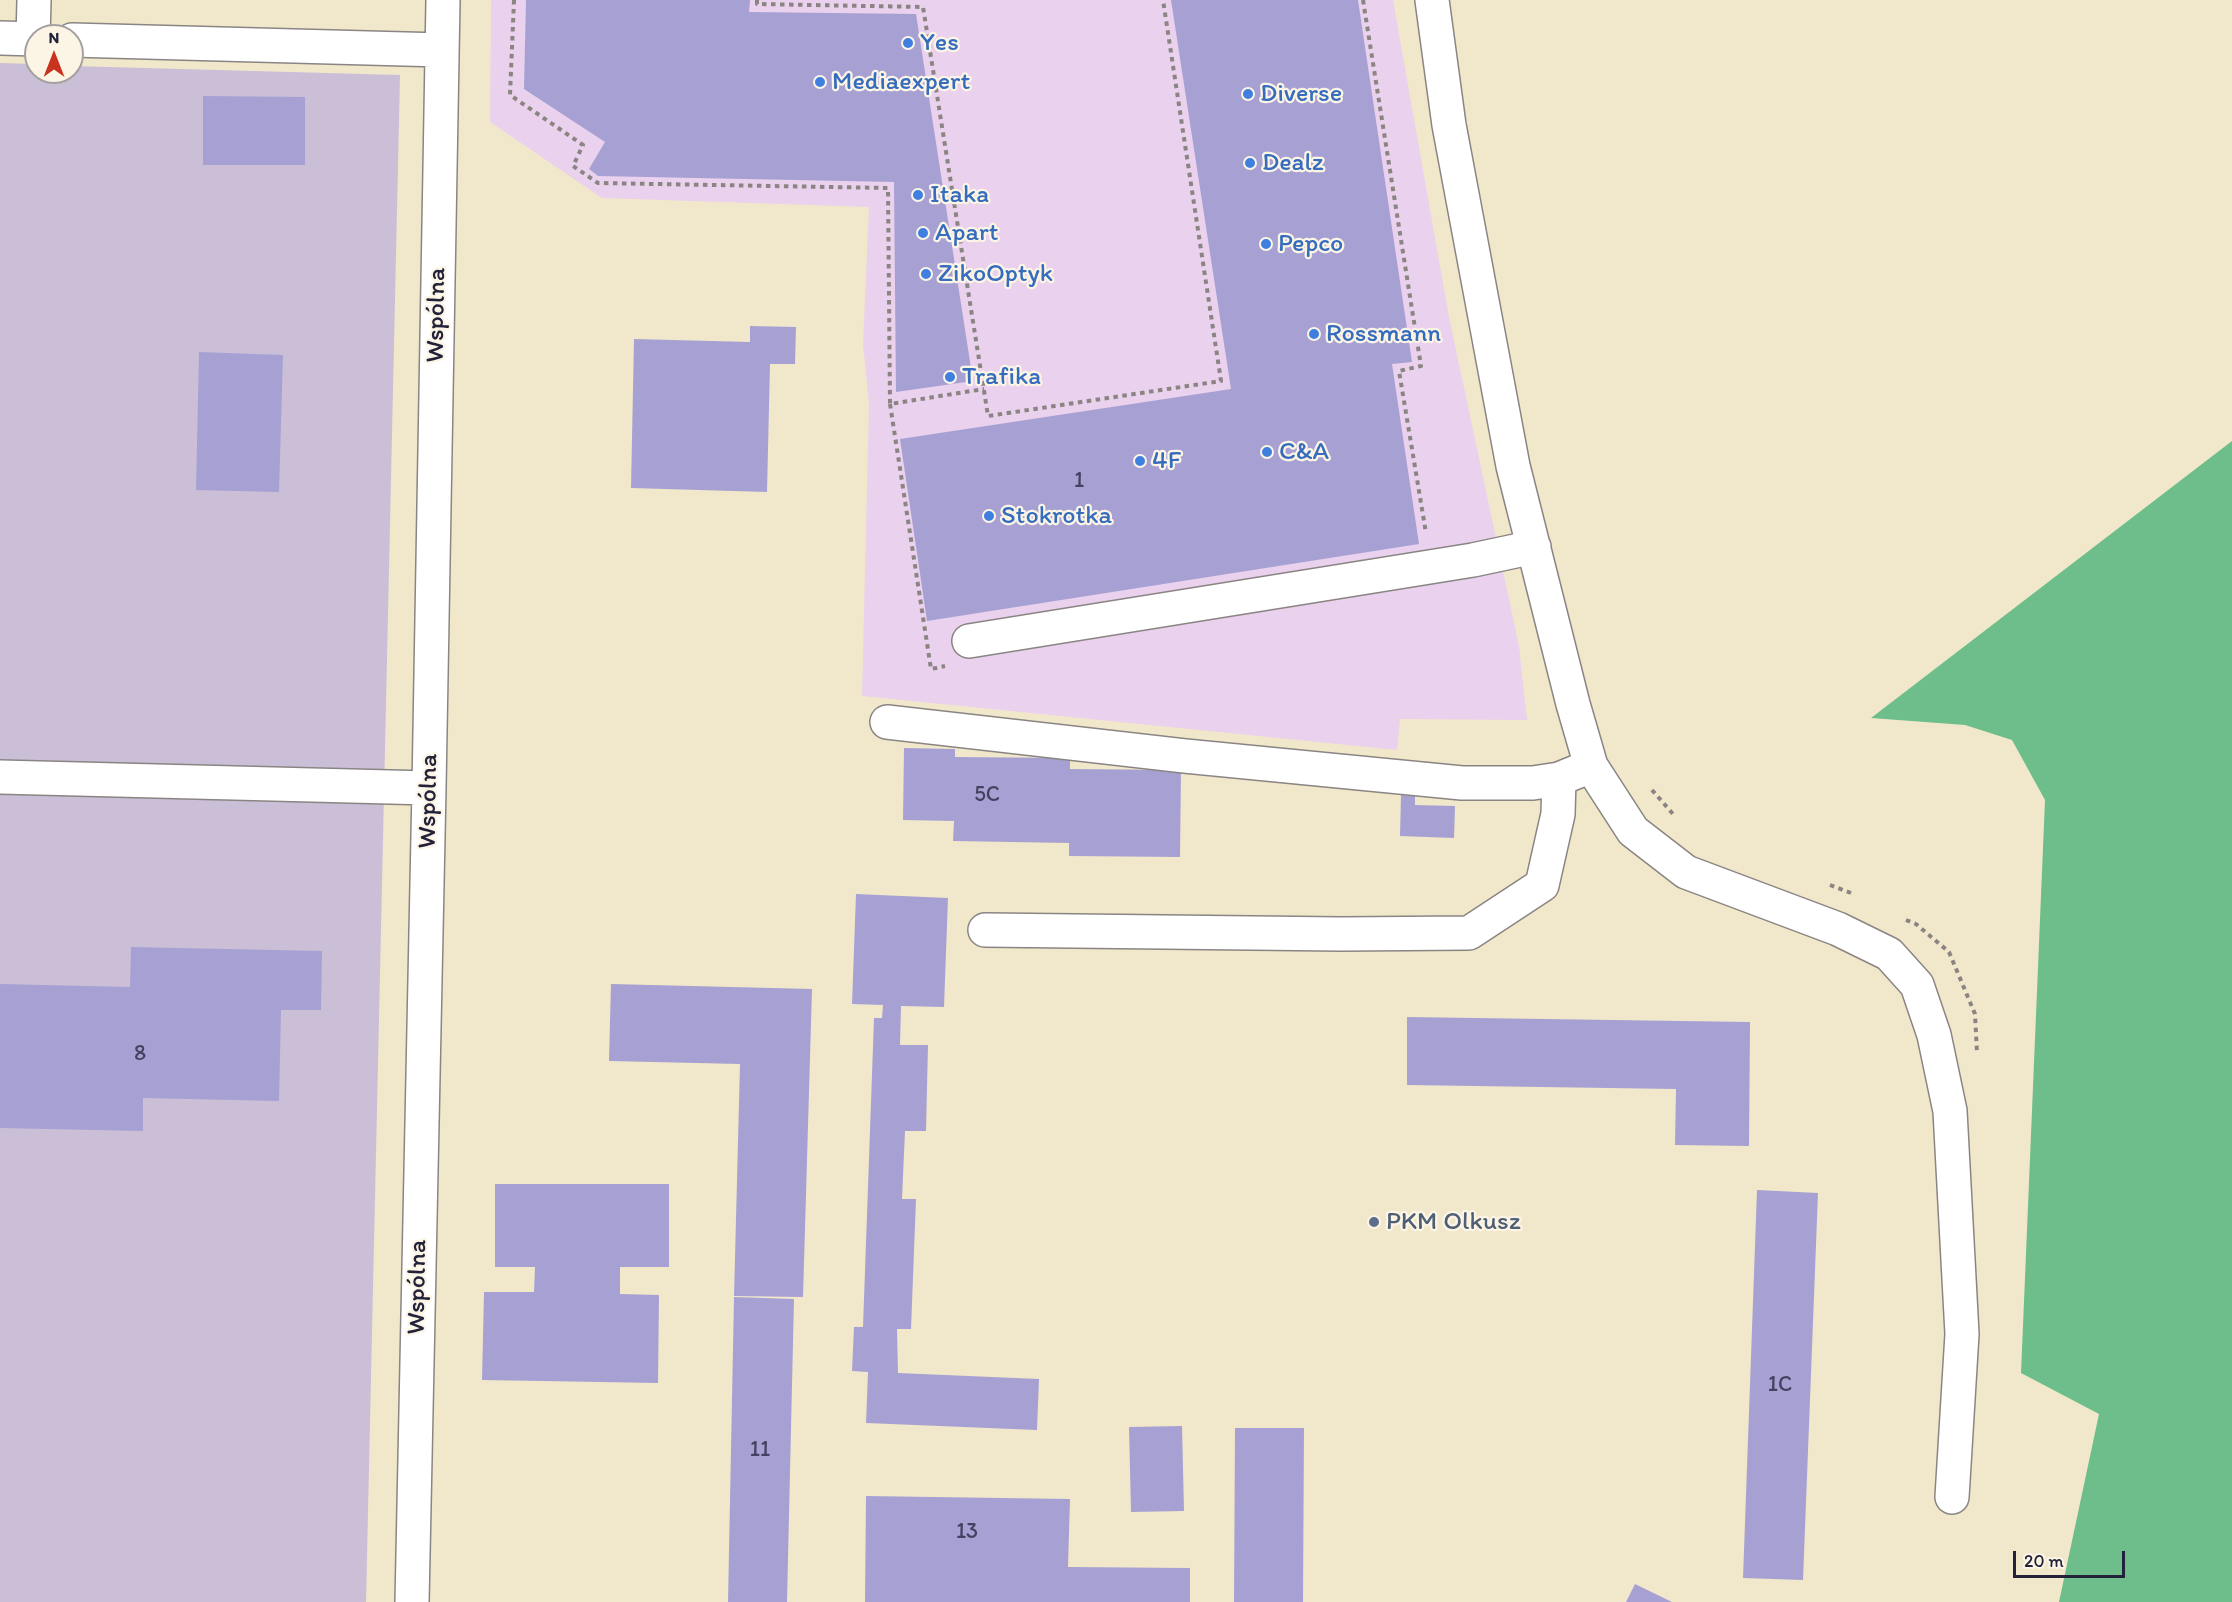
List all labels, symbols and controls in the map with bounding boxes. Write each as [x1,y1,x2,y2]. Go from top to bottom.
north arrow [24,24,84,84]
place label: Yes [920,27,959,59]
text: N [49,28,59,47]
marker: Yes [901,36,915,50]
place label: Mediaexpert [832,66,970,98]
marker: Mediaexpert [813,75,827,89]
place label: Diverse [1260,78,1342,110]
marker: Diverse [1241,87,1255,101]
place label: Dealz [1262,147,1324,179]
marker: Dealz [1243,156,1257,170]
place label: Itaka [930,179,989,211]
marker: Itaka [911,188,925,202]
place label: Apart [935,217,999,249]
marker: Apart [916,226,930,240]
place label: Pepco [1278,228,1343,260]
marker: Pepco [1259,237,1273,251]
place label: ZikoOptyk [938,258,1053,290]
street label: Wspólna [421,267,453,363]
marker: ZikoOptyk [919,267,933,281]
place label: Rossmann [1326,318,1441,350]
marker: Rossmann [1307,327,1321,341]
place label: Trafika [962,361,1041,393]
marker: Trafika [943,370,957,384]
place label: C&A [1279,436,1329,468]
place label: 4F [1152,445,1181,477]
marker: C&A [1260,445,1274,459]
marker: 4F [1133,454,1147,468]
house number: 1 [1074,468,1084,494]
place label: Stokrotka [1001,500,1112,532]
marker: Stokrotka [982,509,996,523]
street label: Wspólna [413,753,445,849]
house number: 5C [974,782,1000,808]
house number: 8 [134,1041,146,1067]
place label: PKM Olkusz [1386,1206,1521,1238]
marker: PKM Olkusz [1367,1215,1381,1229]
street label: Wspólna [402,1239,434,1335]
house number: 1C [1768,1372,1792,1398]
house number: 11 [750,1437,770,1463]
house number: 13 [956,1519,978,1545]
scale bar [2016,1539,2128,1577]
text: 20 m [2024,1550,2064,1572]

